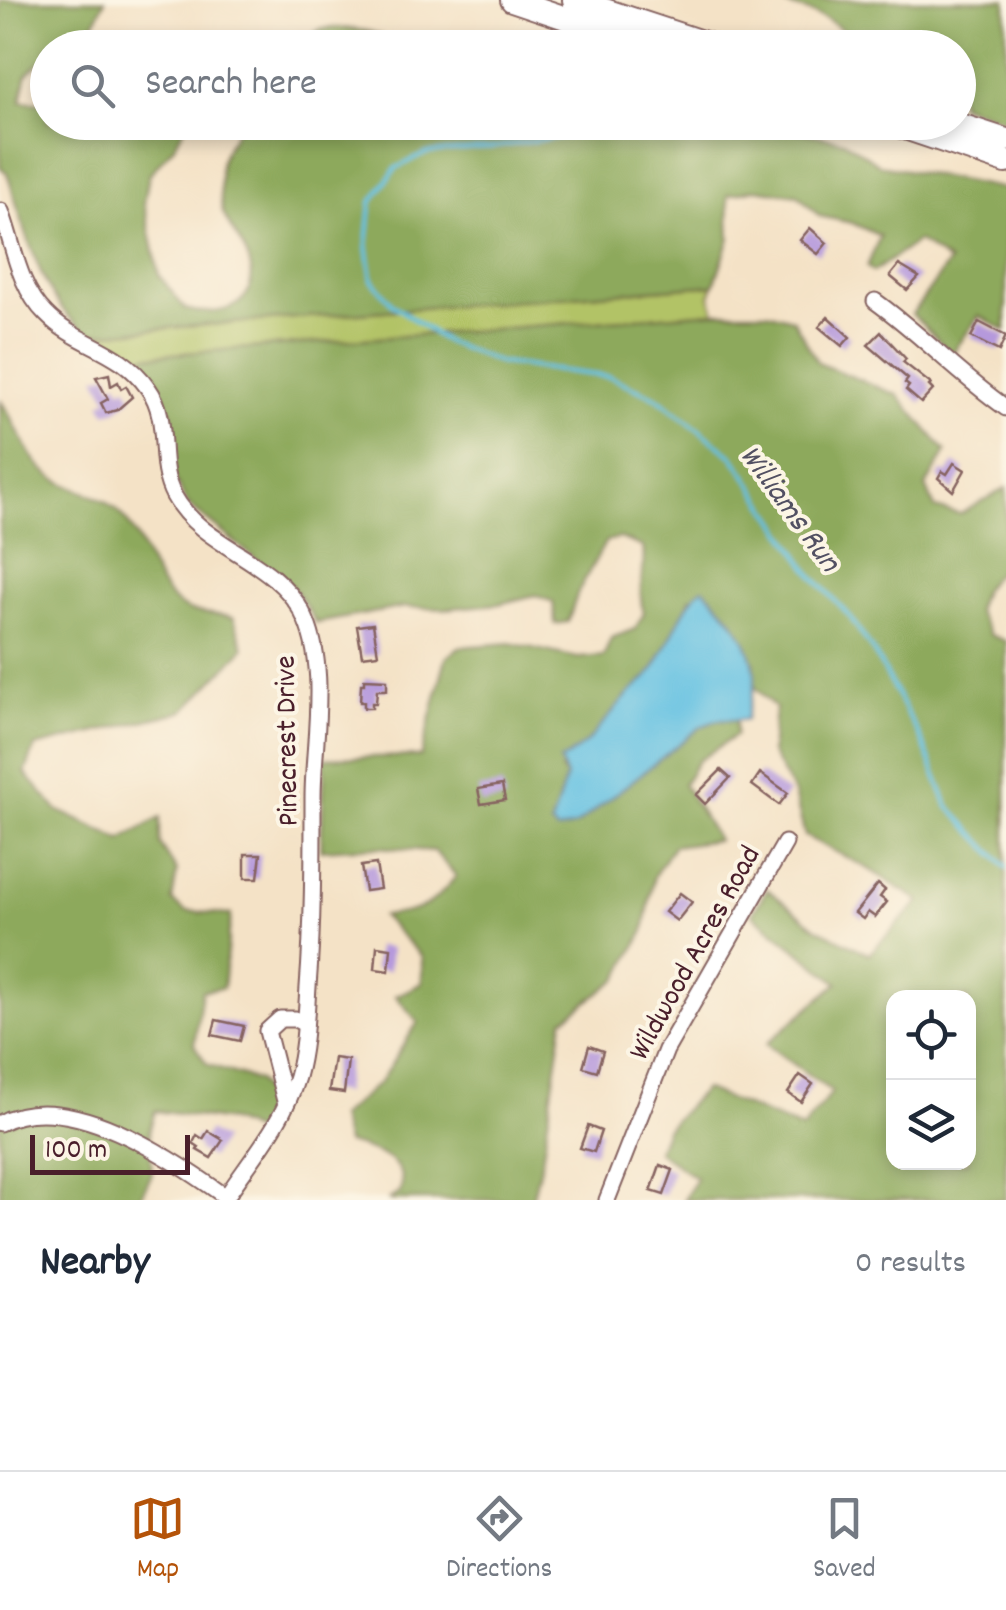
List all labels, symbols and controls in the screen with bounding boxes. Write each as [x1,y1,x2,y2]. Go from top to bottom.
search box [30,30,976,140]
icon: search [65,58,120,113]
text: Search here [145,58,317,113]
water label: Williams Run [726,437,851,584]
street label: Pinecrest Drive [267,655,312,827]
street label: Wildwood Acres Road [620,839,774,1069]
map controls [886,990,976,1170]
button: locate [886,990,976,1080]
button: layers [886,1080,976,1170]
scale bar [30,1130,190,1174]
text: 100 m [45,1132,107,1172]
text: Nearby [40,1235,150,1295]
text: 0 results [855,1242,966,1288]
tab: Map [130,1491,185,1591]
tab: Directions [446,1491,552,1591]
tab: Saved [813,1491,876,1591]

